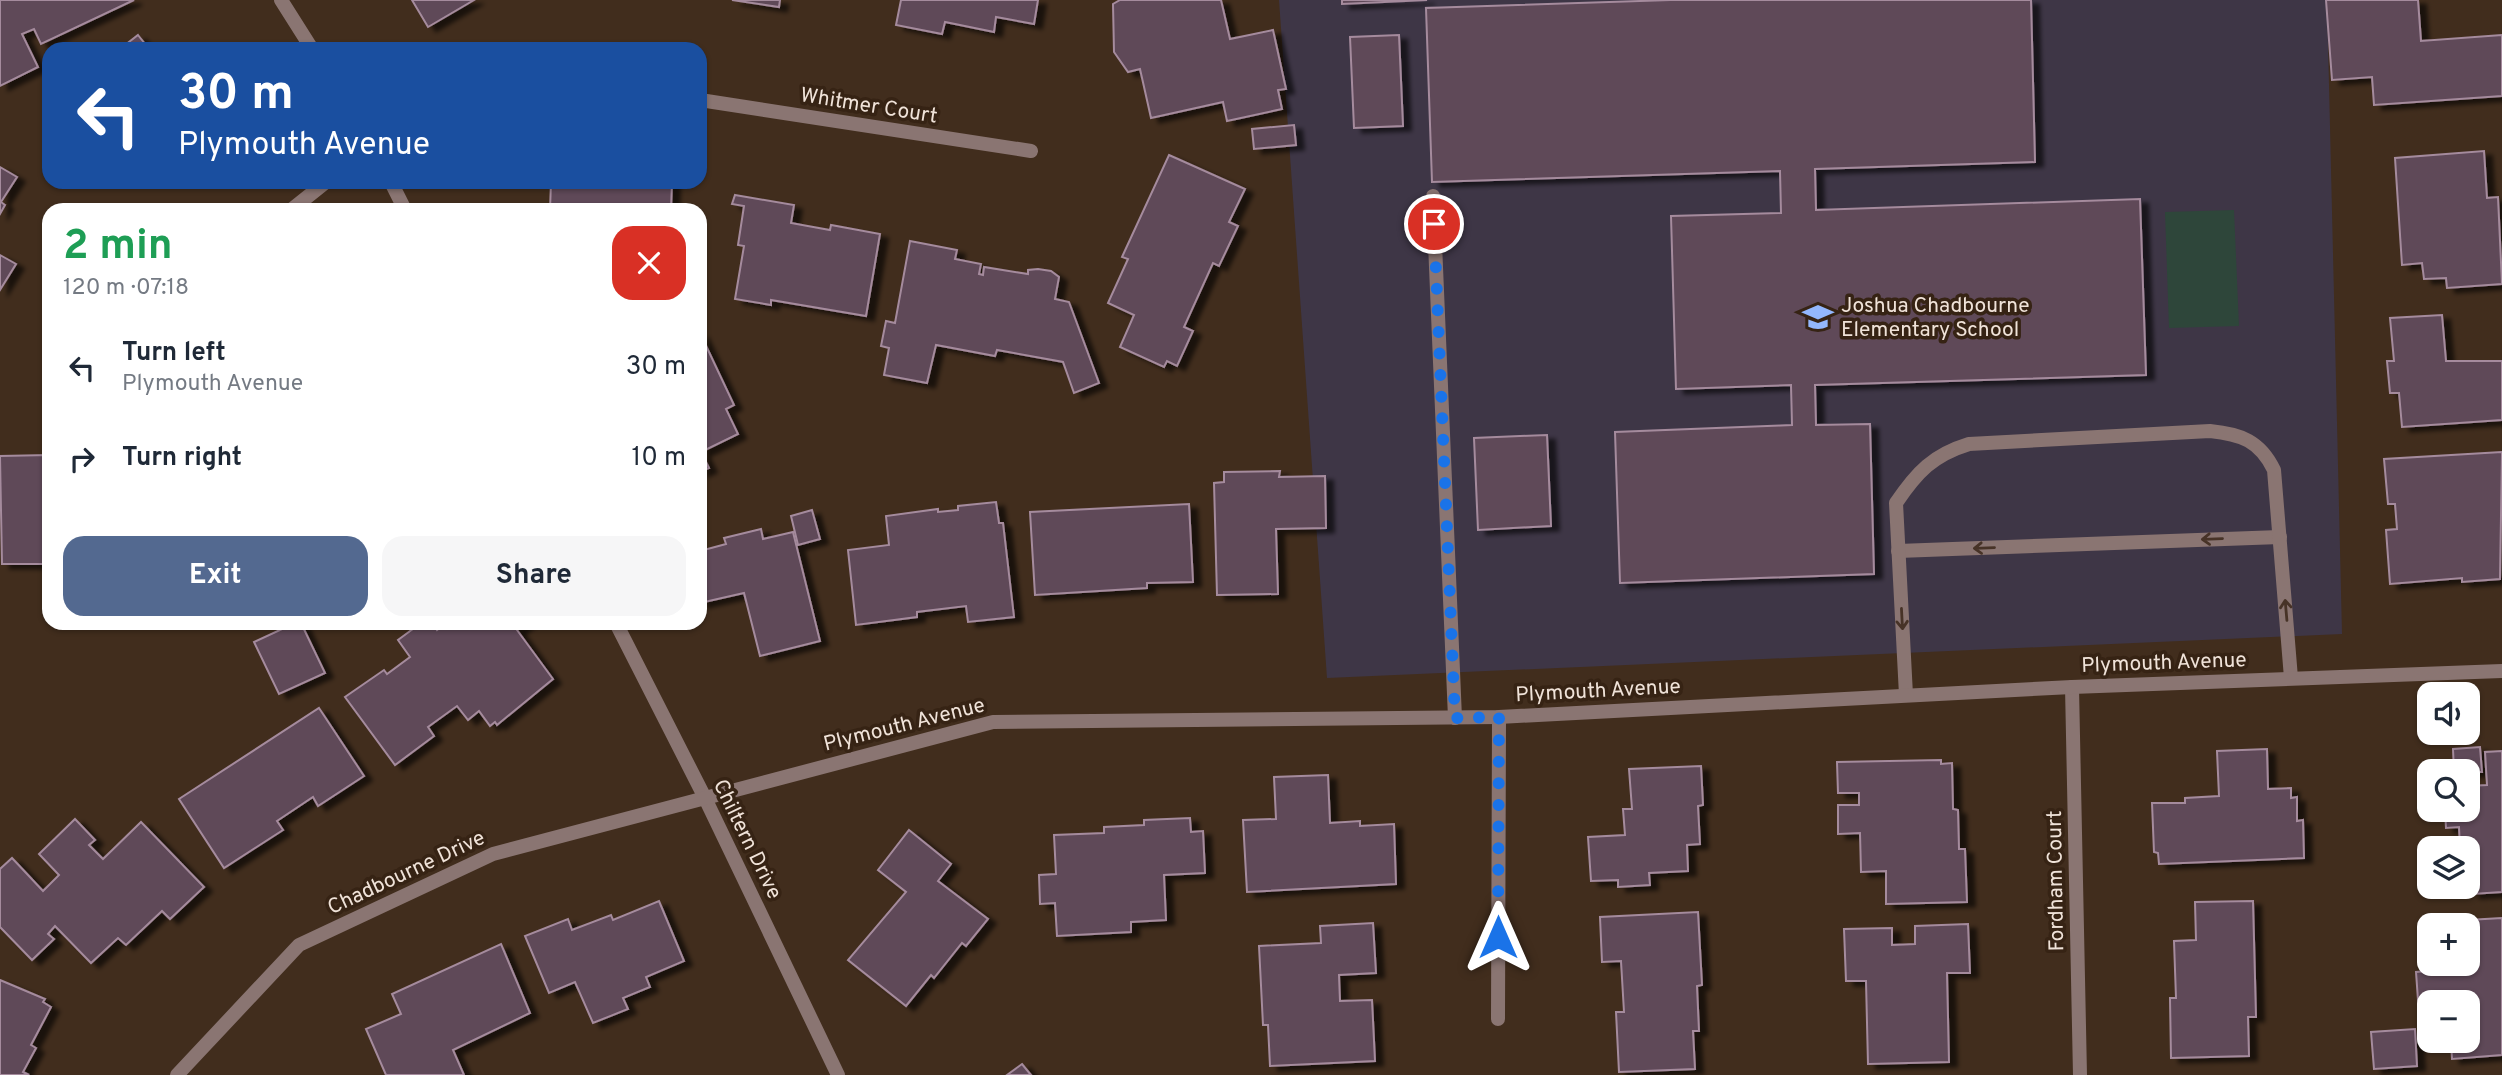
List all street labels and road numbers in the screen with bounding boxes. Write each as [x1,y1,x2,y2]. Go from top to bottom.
street label: Whitmer Court [798,82,939,131]
street label: Plymouth Avenue [2081,647,2247,680]
street label: Plymouth Avenue [1515,674,1681,709]
street label: Plymouth Avenue [821,692,988,759]
street label: Chiltern Drive [706,775,787,904]
street label: Fordham Court [2042,810,2071,952]
street label: Chadbourne Drive [324,825,490,922]

